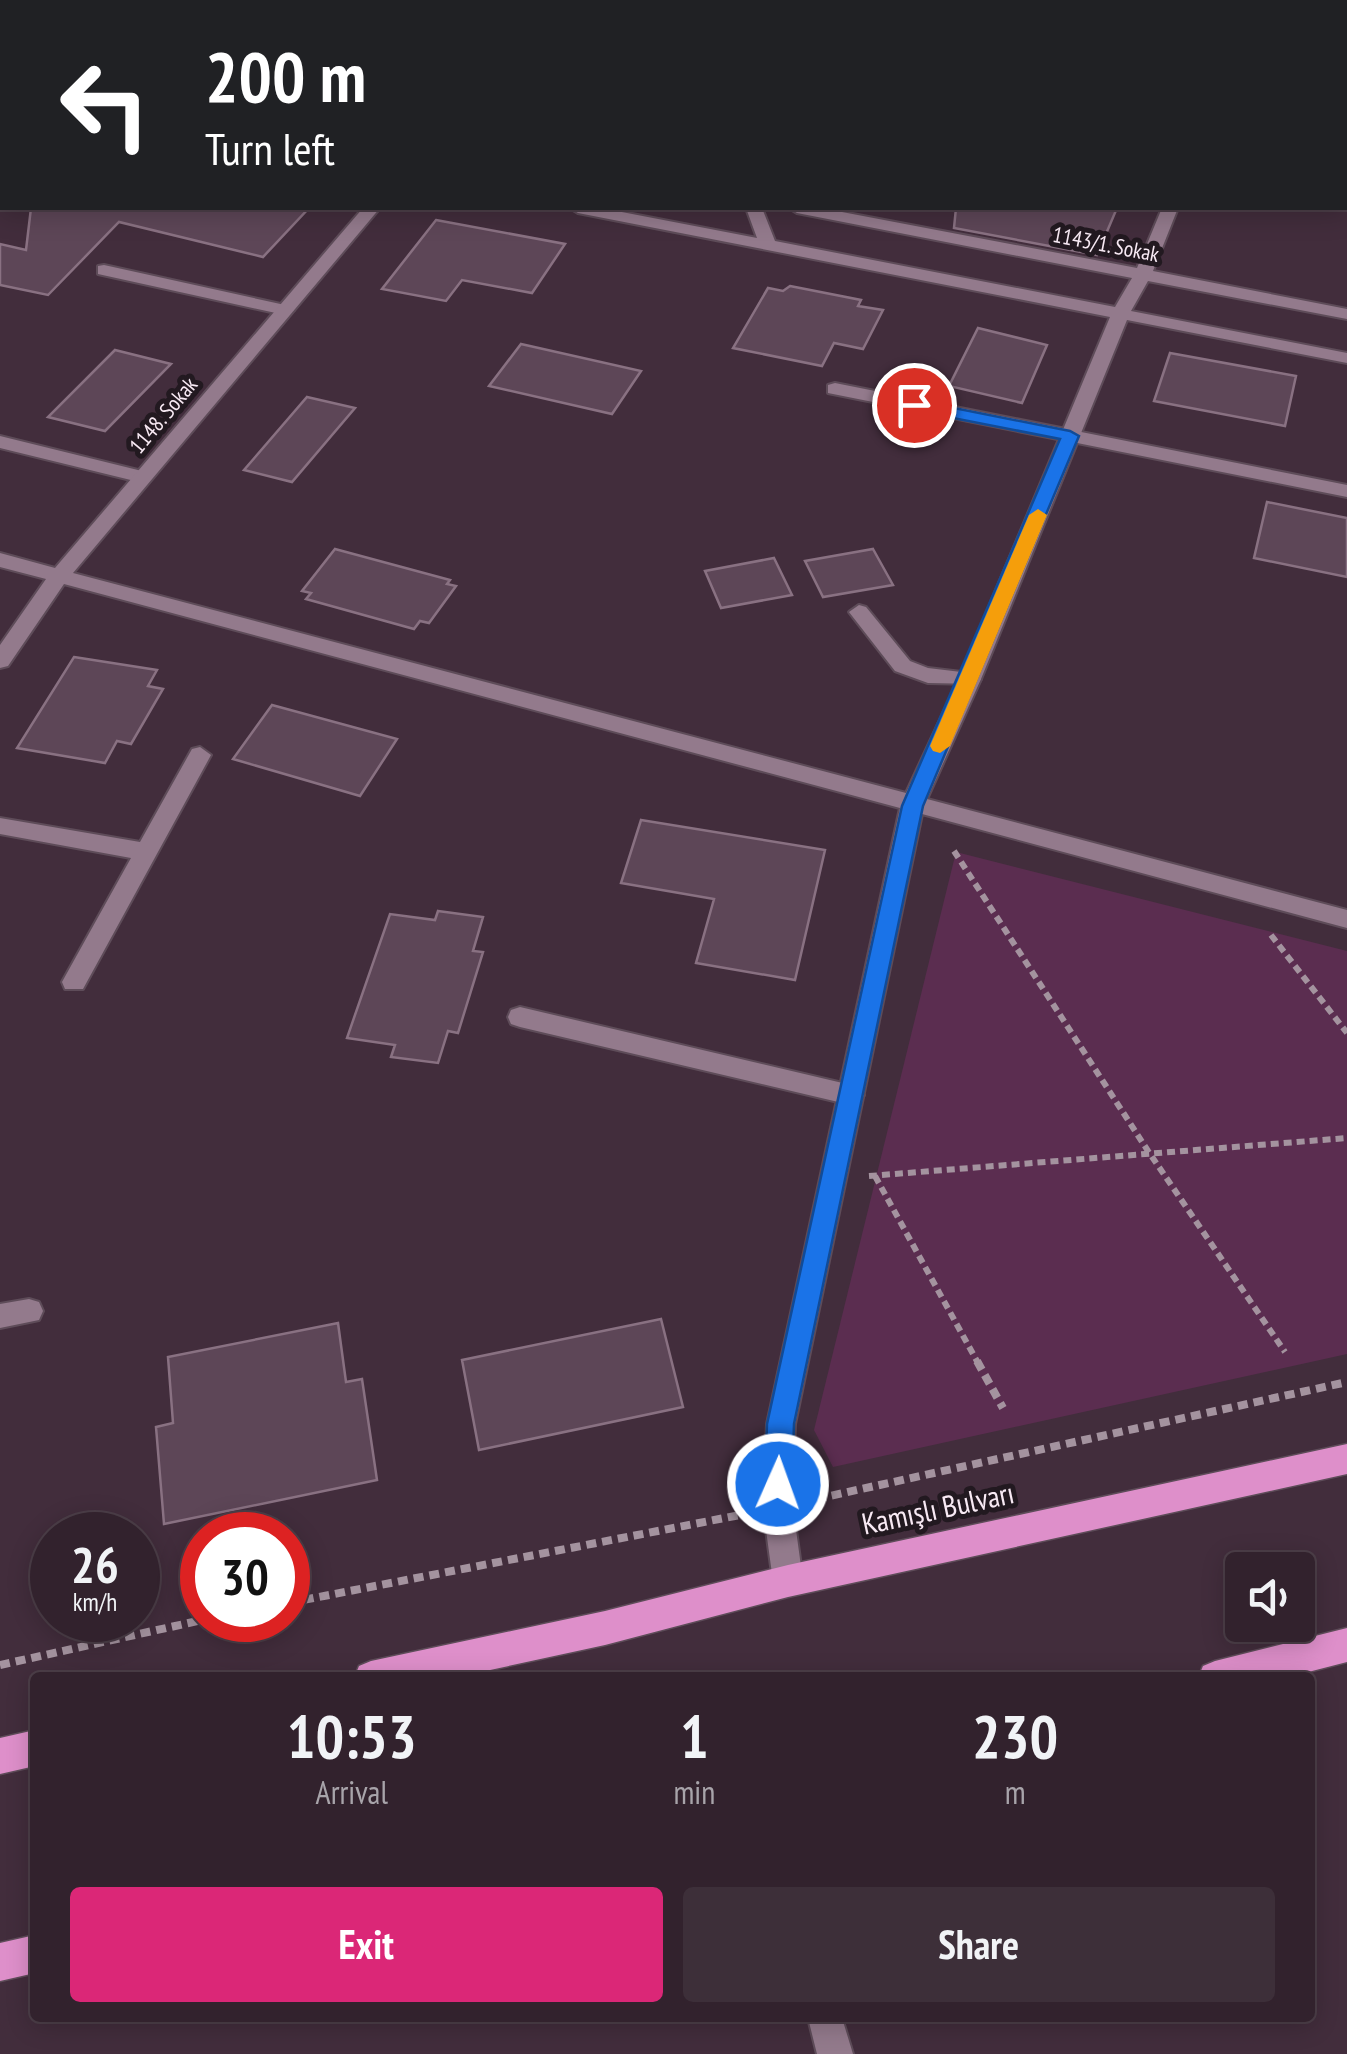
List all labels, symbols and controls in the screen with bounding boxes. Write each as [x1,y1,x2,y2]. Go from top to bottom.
text: 200 m [205,31,366,121]
icon: left [40,40,170,170]
text: Turn left [205,119,335,177]
street label: 1143/1. Sokak [1050,220,1162,268]
pin [872,363,957,448]
street label: 1148. Sokak [123,371,203,459]
icon: arrive [887,378,942,433]
position arrow [726,1432,830,1536]
street label: Kamışlı Bulvarı [858,1472,1017,1543]
speed limit sign: 30 [180,1512,310,1642]
text: 26 [71,1532,119,1597]
map controls [1225,1552,1315,1642]
button: sound [1225,1552,1315,1642]
text: km/h [73,1586,117,1618]
text: 10:53 [287,1697,417,1775]
text: 1 [680,1697,709,1775]
text: 230 [972,1697,1058,1775]
text: Arrival [316,1771,388,1813]
text: min [673,1771,715,1813]
text: m [1005,1771,1026,1813]
button: Exit [70,1887,663,2002]
button: Share [683,1887,1275,2002]

